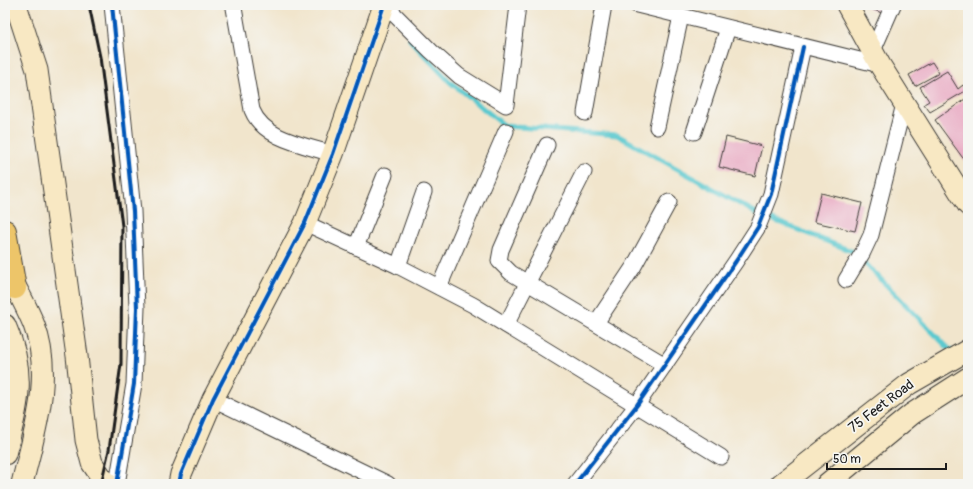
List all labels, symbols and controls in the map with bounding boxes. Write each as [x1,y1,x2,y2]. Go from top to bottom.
street label: 75 Feet Road [845,376,917,436]
scale bar [827,445,946,471]
text: 50 m [833,452,861,467]

